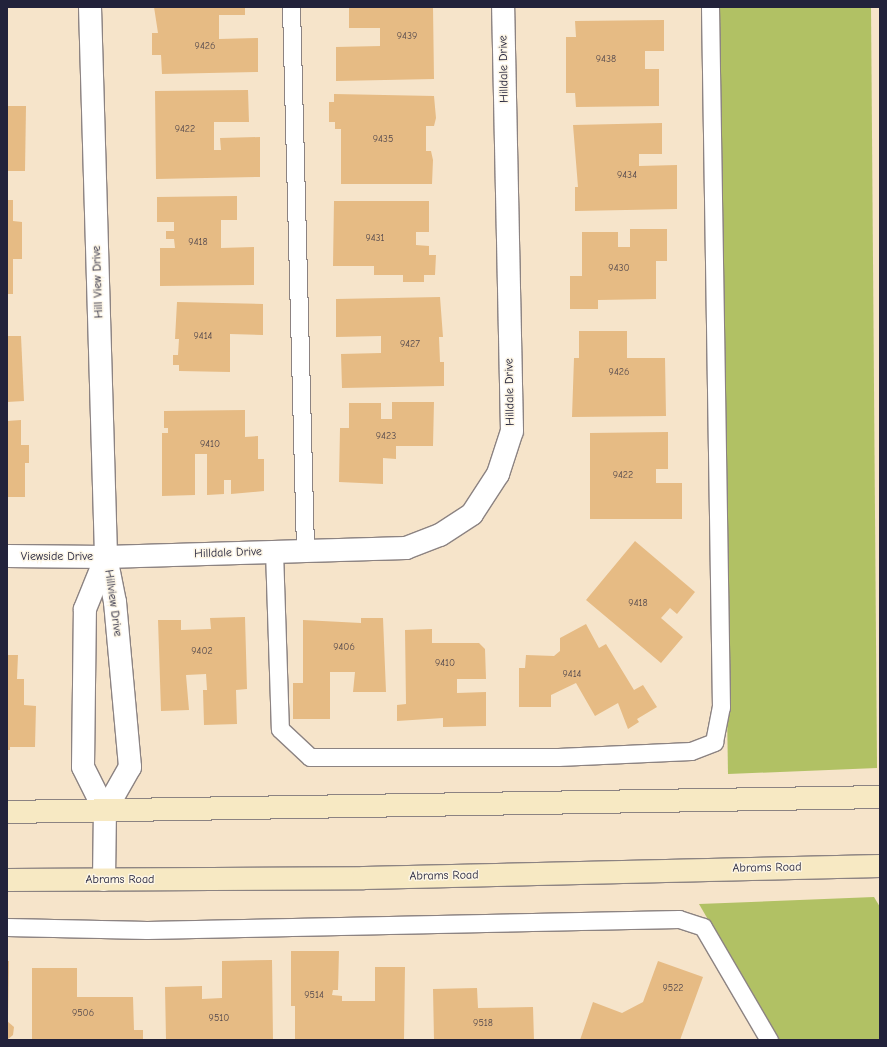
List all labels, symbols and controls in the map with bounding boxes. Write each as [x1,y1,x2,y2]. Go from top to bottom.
house number: 9439 [397,31,417,43]
street label: Hilldale Drive [496,35,512,103]
house number: 9426 [195,41,215,53]
house number: 9438 [596,54,616,66]
house number: 9422 [175,124,195,136]
house number: 9435 [373,134,393,146]
house number: 9434 [617,170,637,182]
house number: 9431 [365,233,385,245]
house number: 9418 [188,237,208,249]
street label: Hill View Drive [90,245,106,319]
house number: 9430 [608,263,630,275]
house number: 9414 [194,331,212,343]
house number: 9427 [400,339,420,351]
street label: Hilldale Drive [502,358,518,426]
house number: 9426 [609,367,629,379]
house number: 9423 [376,431,396,443]
house number: 9410 [200,439,220,451]
house number: 9422 [613,470,633,482]
street label: Hilldale Drive [194,545,262,561]
street label: Viewside Drive [21,550,93,564]
street label: Hillview Drive [101,569,125,637]
house number: 9418 [628,598,648,610]
house number: 9406 [333,642,355,654]
house number: 9402 [191,646,213,658]
house number: 9410 [435,658,455,670]
house number: 9414 [563,669,581,681]
street label: Abrams Road [732,860,802,876]
street label: Abrams Road [409,868,479,884]
street label: Abrams Road [86,873,154,887]
house number: 9522 [662,983,684,995]
house number: 9514 [304,990,324,1002]
house number: 9506 [72,1008,94,1020]
house number: 9510 [209,1013,229,1025]
house number: 9518 [473,1018,493,1030]

